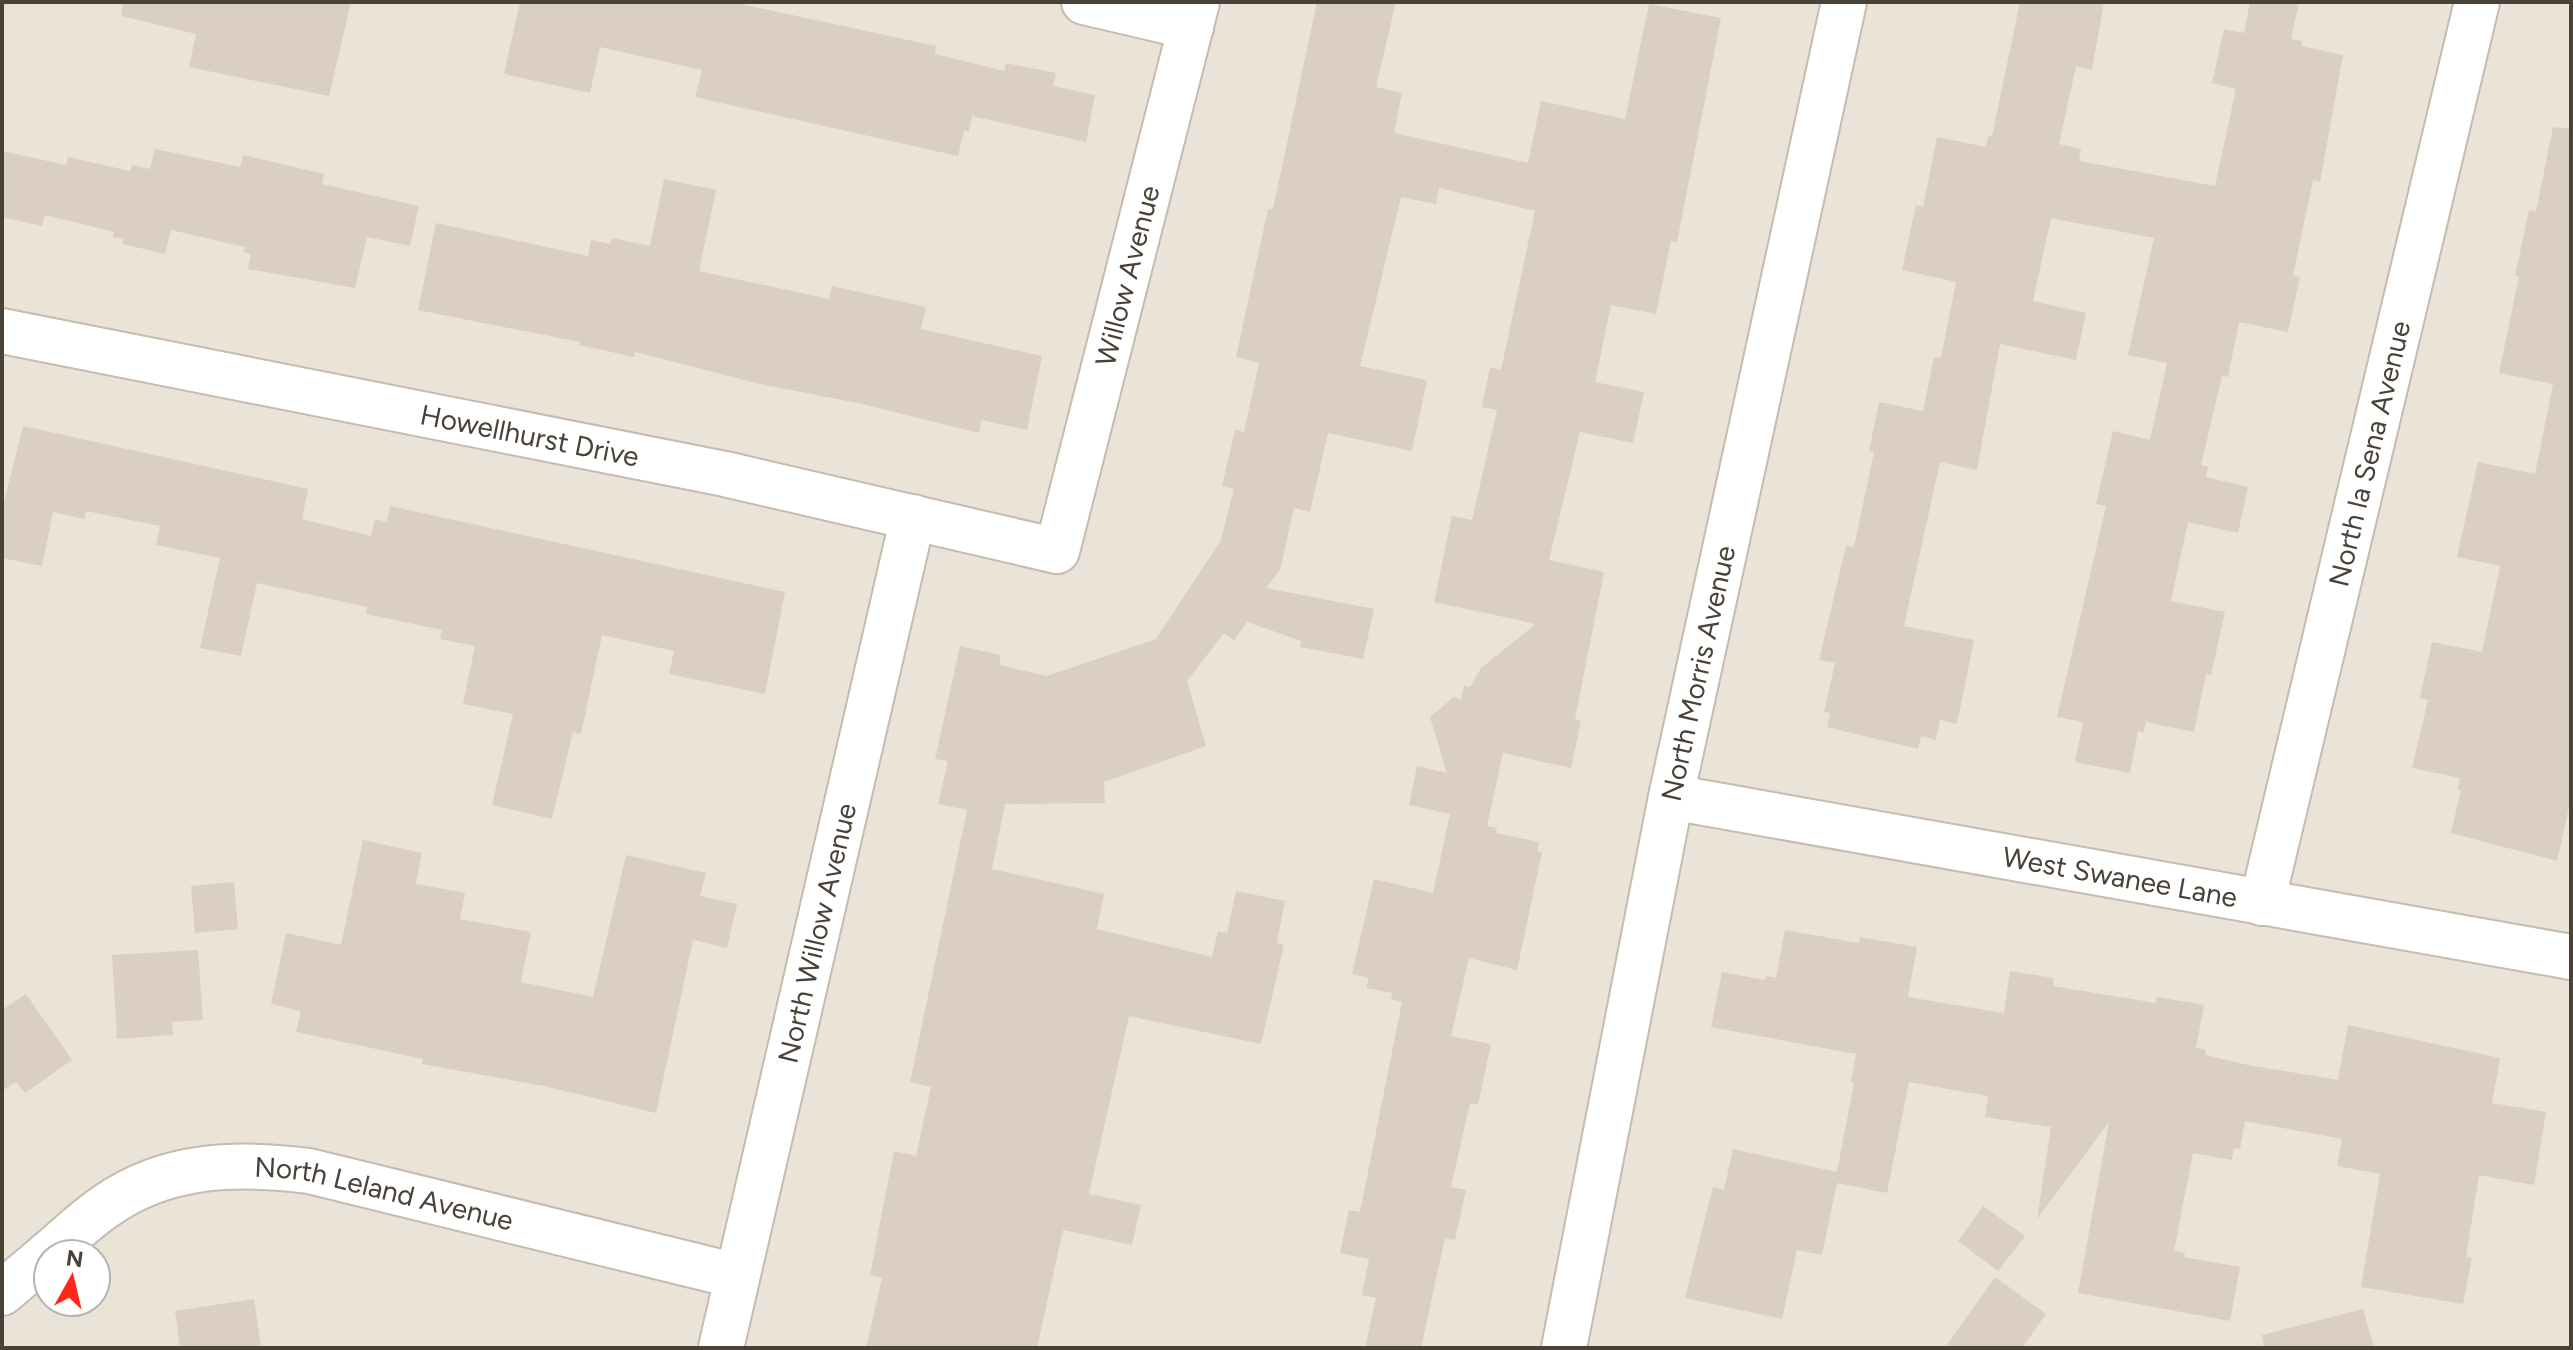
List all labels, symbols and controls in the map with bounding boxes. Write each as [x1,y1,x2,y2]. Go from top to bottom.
street label: Willow Avenue [1088,182,1167,370]
street label: North la Sena Avenue [2321,317,2417,590]
street label: Howellhurst Drive [417,397,642,474]
street label: North Morris Avenue [1654,542,1742,804]
street label: North Willow Avenue [770,800,863,1066]
street label: West Swanee Lane [2000,839,2240,914]
street label: North Leland Avenue [254,1149,517,1238]
north arrow [32,1238,112,1318]
text: N [64,1244,85,1273]

